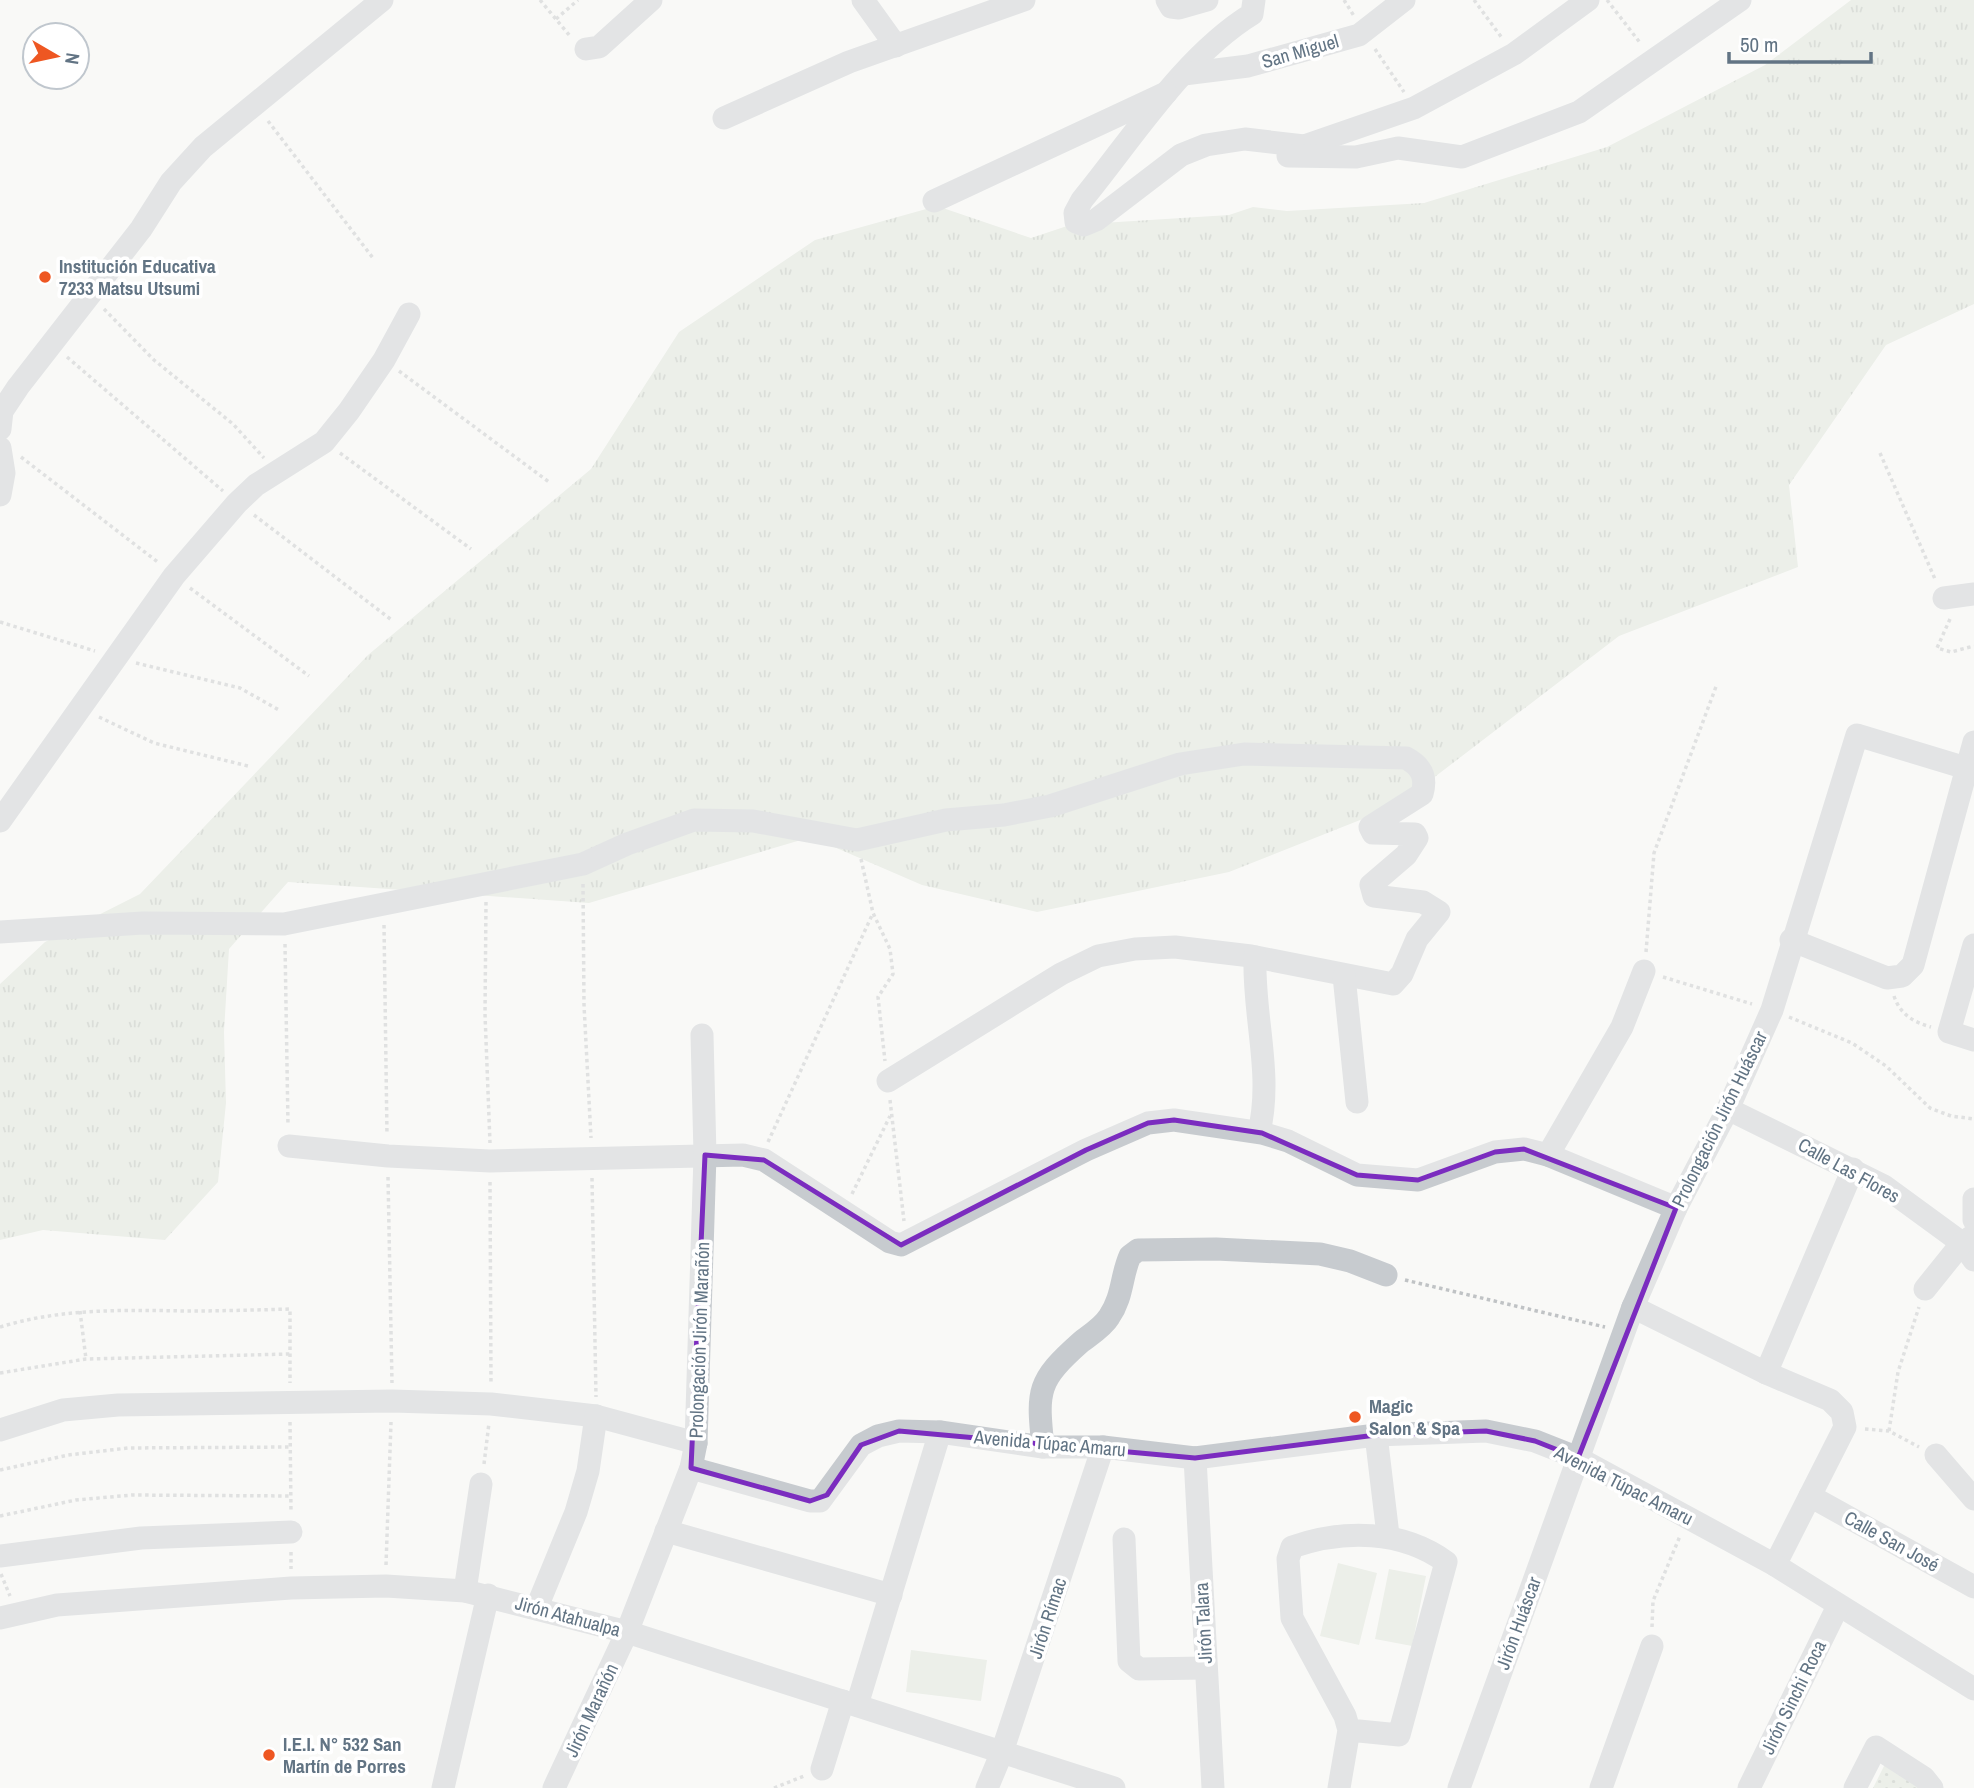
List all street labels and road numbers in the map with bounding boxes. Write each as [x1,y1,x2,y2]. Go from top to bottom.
street label: San Miguel [1259,28,1341,74]
street label: Prolongación Jirón Huáscar [1665,1026,1773,1211]
street label: Calle Las Flores [1793,1131,1905,1209]
street label: Prolongación Jirón Marañón [683,1241,715,1439]
street label: Avenida Túpac Amaru [972,1423,1127,1463]
street label: Avenida Túpac Amaru [1549,1438,1698,1531]
street label: Calle San José [1840,1504,1944,1578]
street label: Jirón Huáscar [1489,1572,1547,1673]
street label: Jirón Rímac [1022,1574,1072,1662]
street label: Jirón Talara [1188,1581,1218,1664]
street label: Jirón Atahualpa [512,1589,624,1643]
street label: Jirón Sinchi Roca [1754,1635,1832,1758]
street label: Jirón Marañón [558,1659,624,1761]

